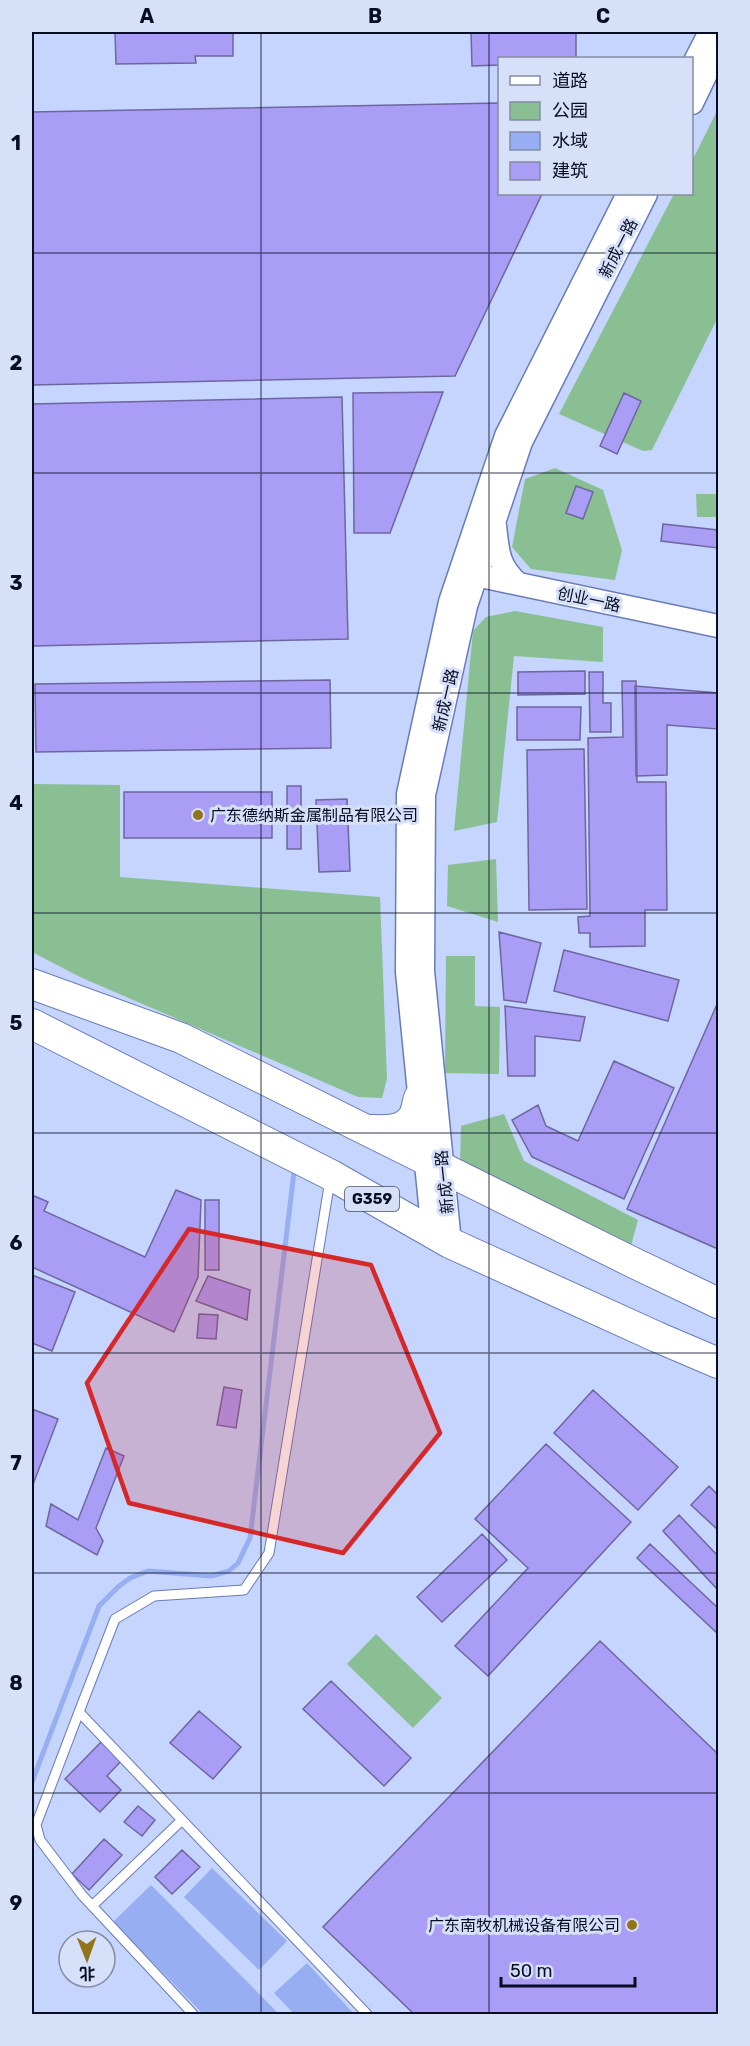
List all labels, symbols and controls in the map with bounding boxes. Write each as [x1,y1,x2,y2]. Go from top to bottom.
text: A [140,4,155,28]
text: B [368,4,382,28]
text: C [596,4,610,28]
legend [498,57,693,195]
text: 道路 [552,70,588,92]
text: 公园 [552,100,588,122]
text: 水域 [552,130,588,152]
text: 1 [11,131,21,155]
text: 建筑 [552,160,588,182]
street label: 新成一路 [595,215,641,281]
text: 2 [10,351,23,375]
text: 3 [9,571,23,595]
street label: 创业一路 [556,584,622,615]
street label: 新成一路 [429,667,462,733]
text: 4 [9,791,23,815]
place label: 广东德纳斯金属制品有限公司 [210,806,418,825]
marker: 广东德纳斯金属制品有限公司 [191,808,205,822]
text: 5 [10,1011,23,1035]
street label: 新成一路 [432,1149,457,1215]
road number: G359 [345,1187,399,1211]
text: 6 [9,1231,23,1255]
text: 7 [10,1451,22,1475]
text: 8 [9,1671,23,1695]
text: 9 [10,1891,23,1915]
place label: 广东南牧机械设备有限公司 [428,1916,620,1935]
marker: 广东南牧机械设备有限公司 [625,1918,639,1932]
north arrow [57,1929,117,1989]
scale bar [501,1950,634,1988]
text: 50 m [510,1960,553,1982]
text: 北 [79,1964,95,1983]

